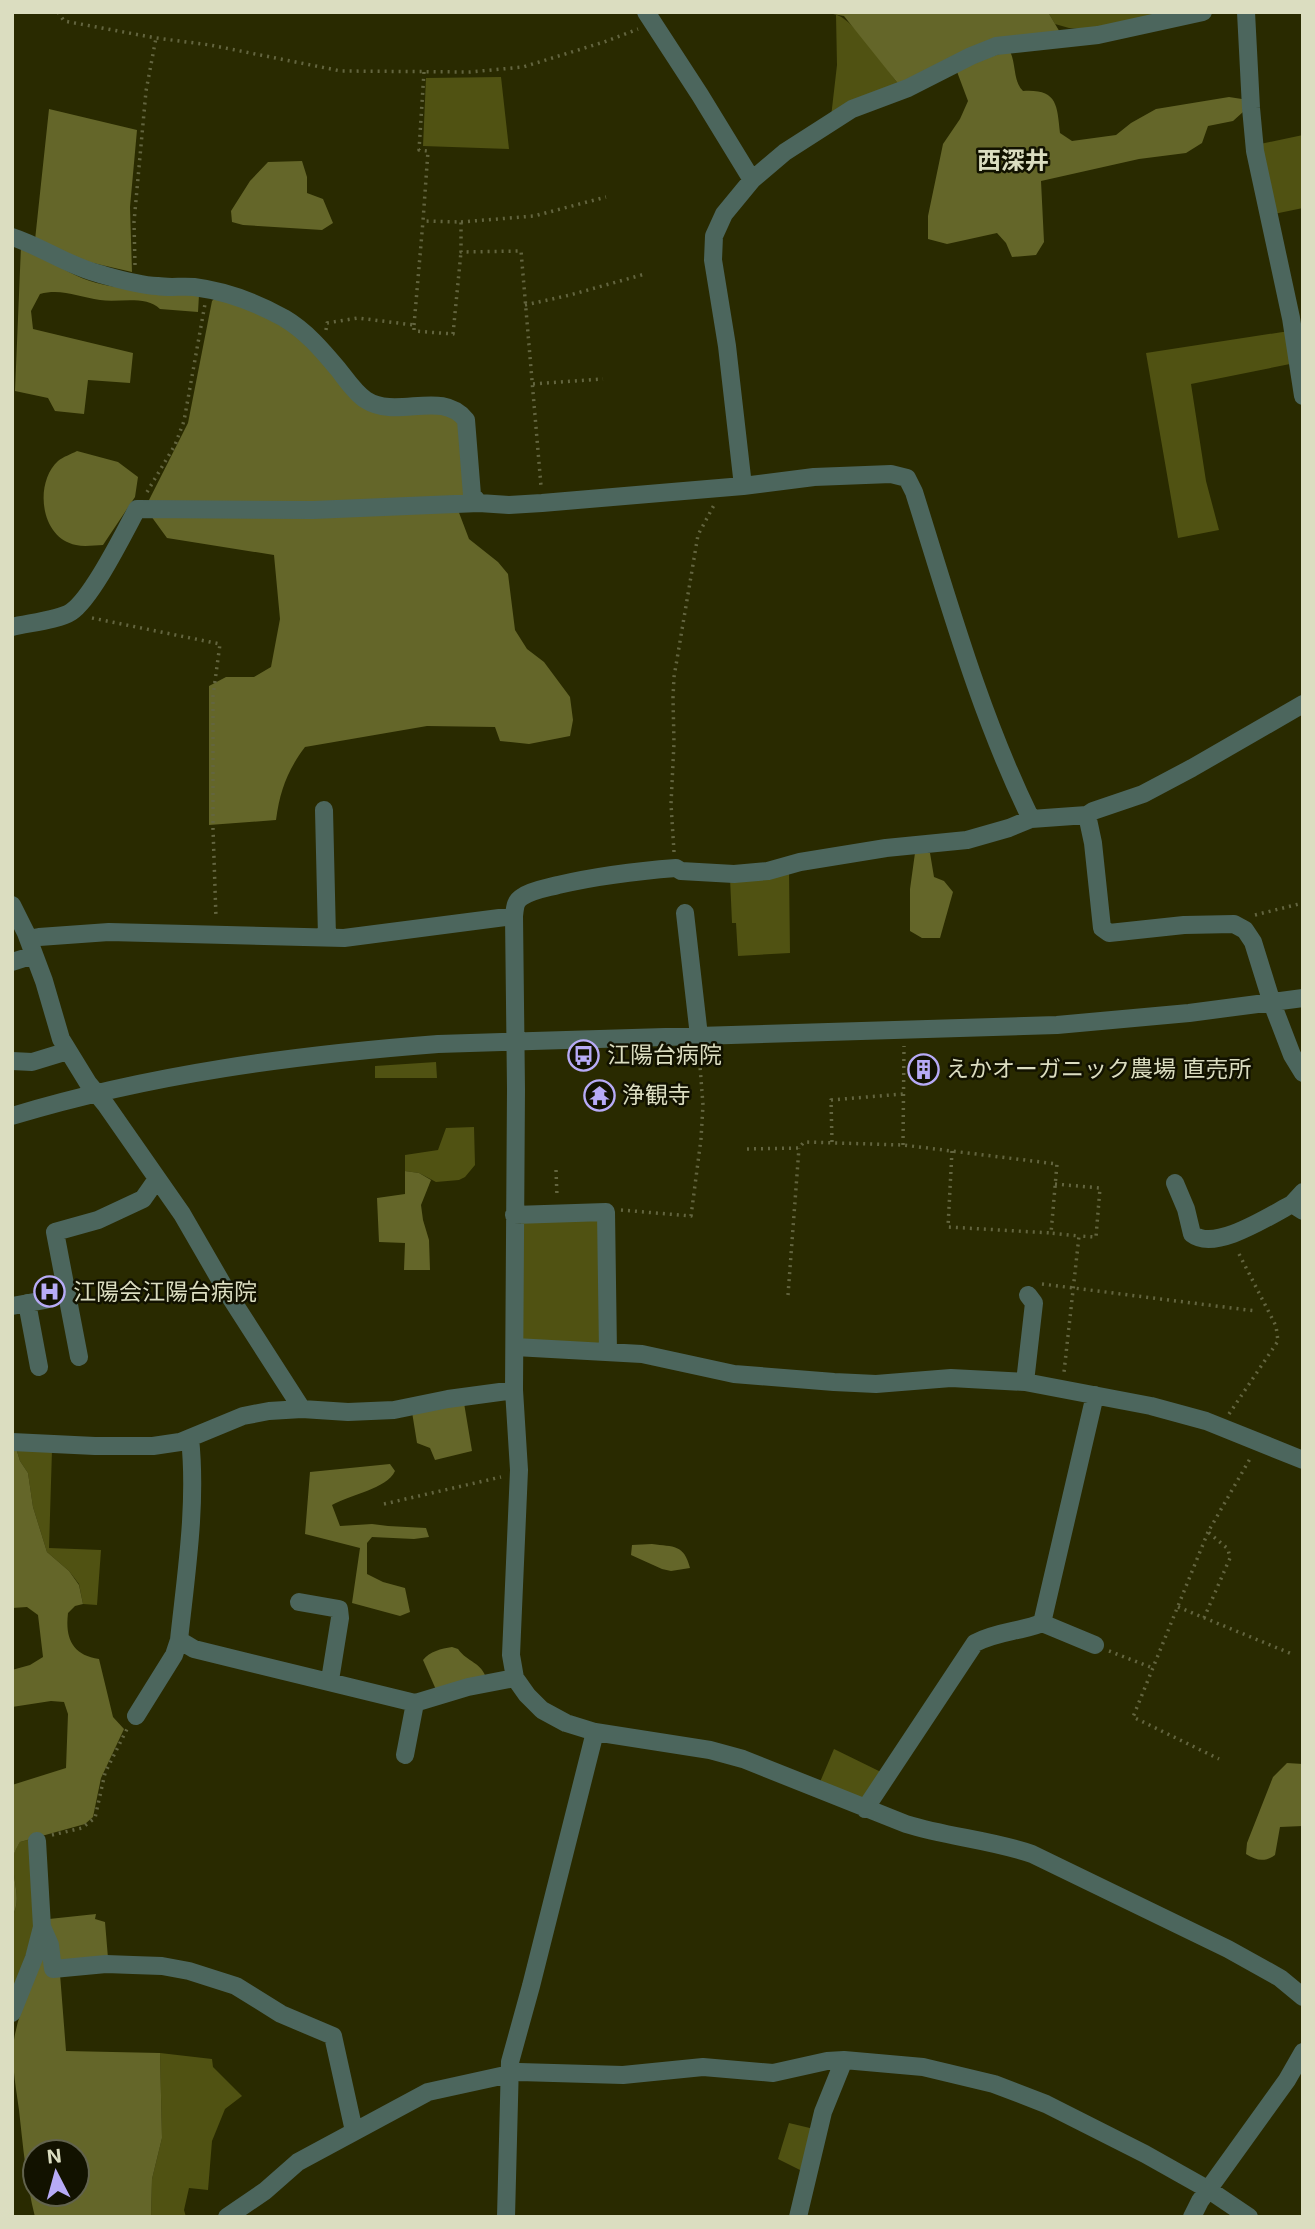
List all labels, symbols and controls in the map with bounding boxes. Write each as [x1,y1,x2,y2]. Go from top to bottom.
district label: 西深井 [977,146,1049,175]
bus stop icon: 江陽台病院 [567,1038,601,1072]
place label: 江陽台病院 [607,1041,722,1069]
building icon: えかオーガニック農場 直売所 [906,1052,940,1086]
place label: えかオーガニック農場 直売所 [946,1055,1251,1083]
temple icon: 浄観寺 [582,1078,616,1112]
place label: 浄観寺 [622,1081,691,1109]
hospital icon: 江陽会江陽台病院 [33,1275,67,1309]
place label: 江陽会江陽台病院 [73,1278,257,1306]
north arrow [21,2138,91,2208]
text: N [46,2144,63,2169]

